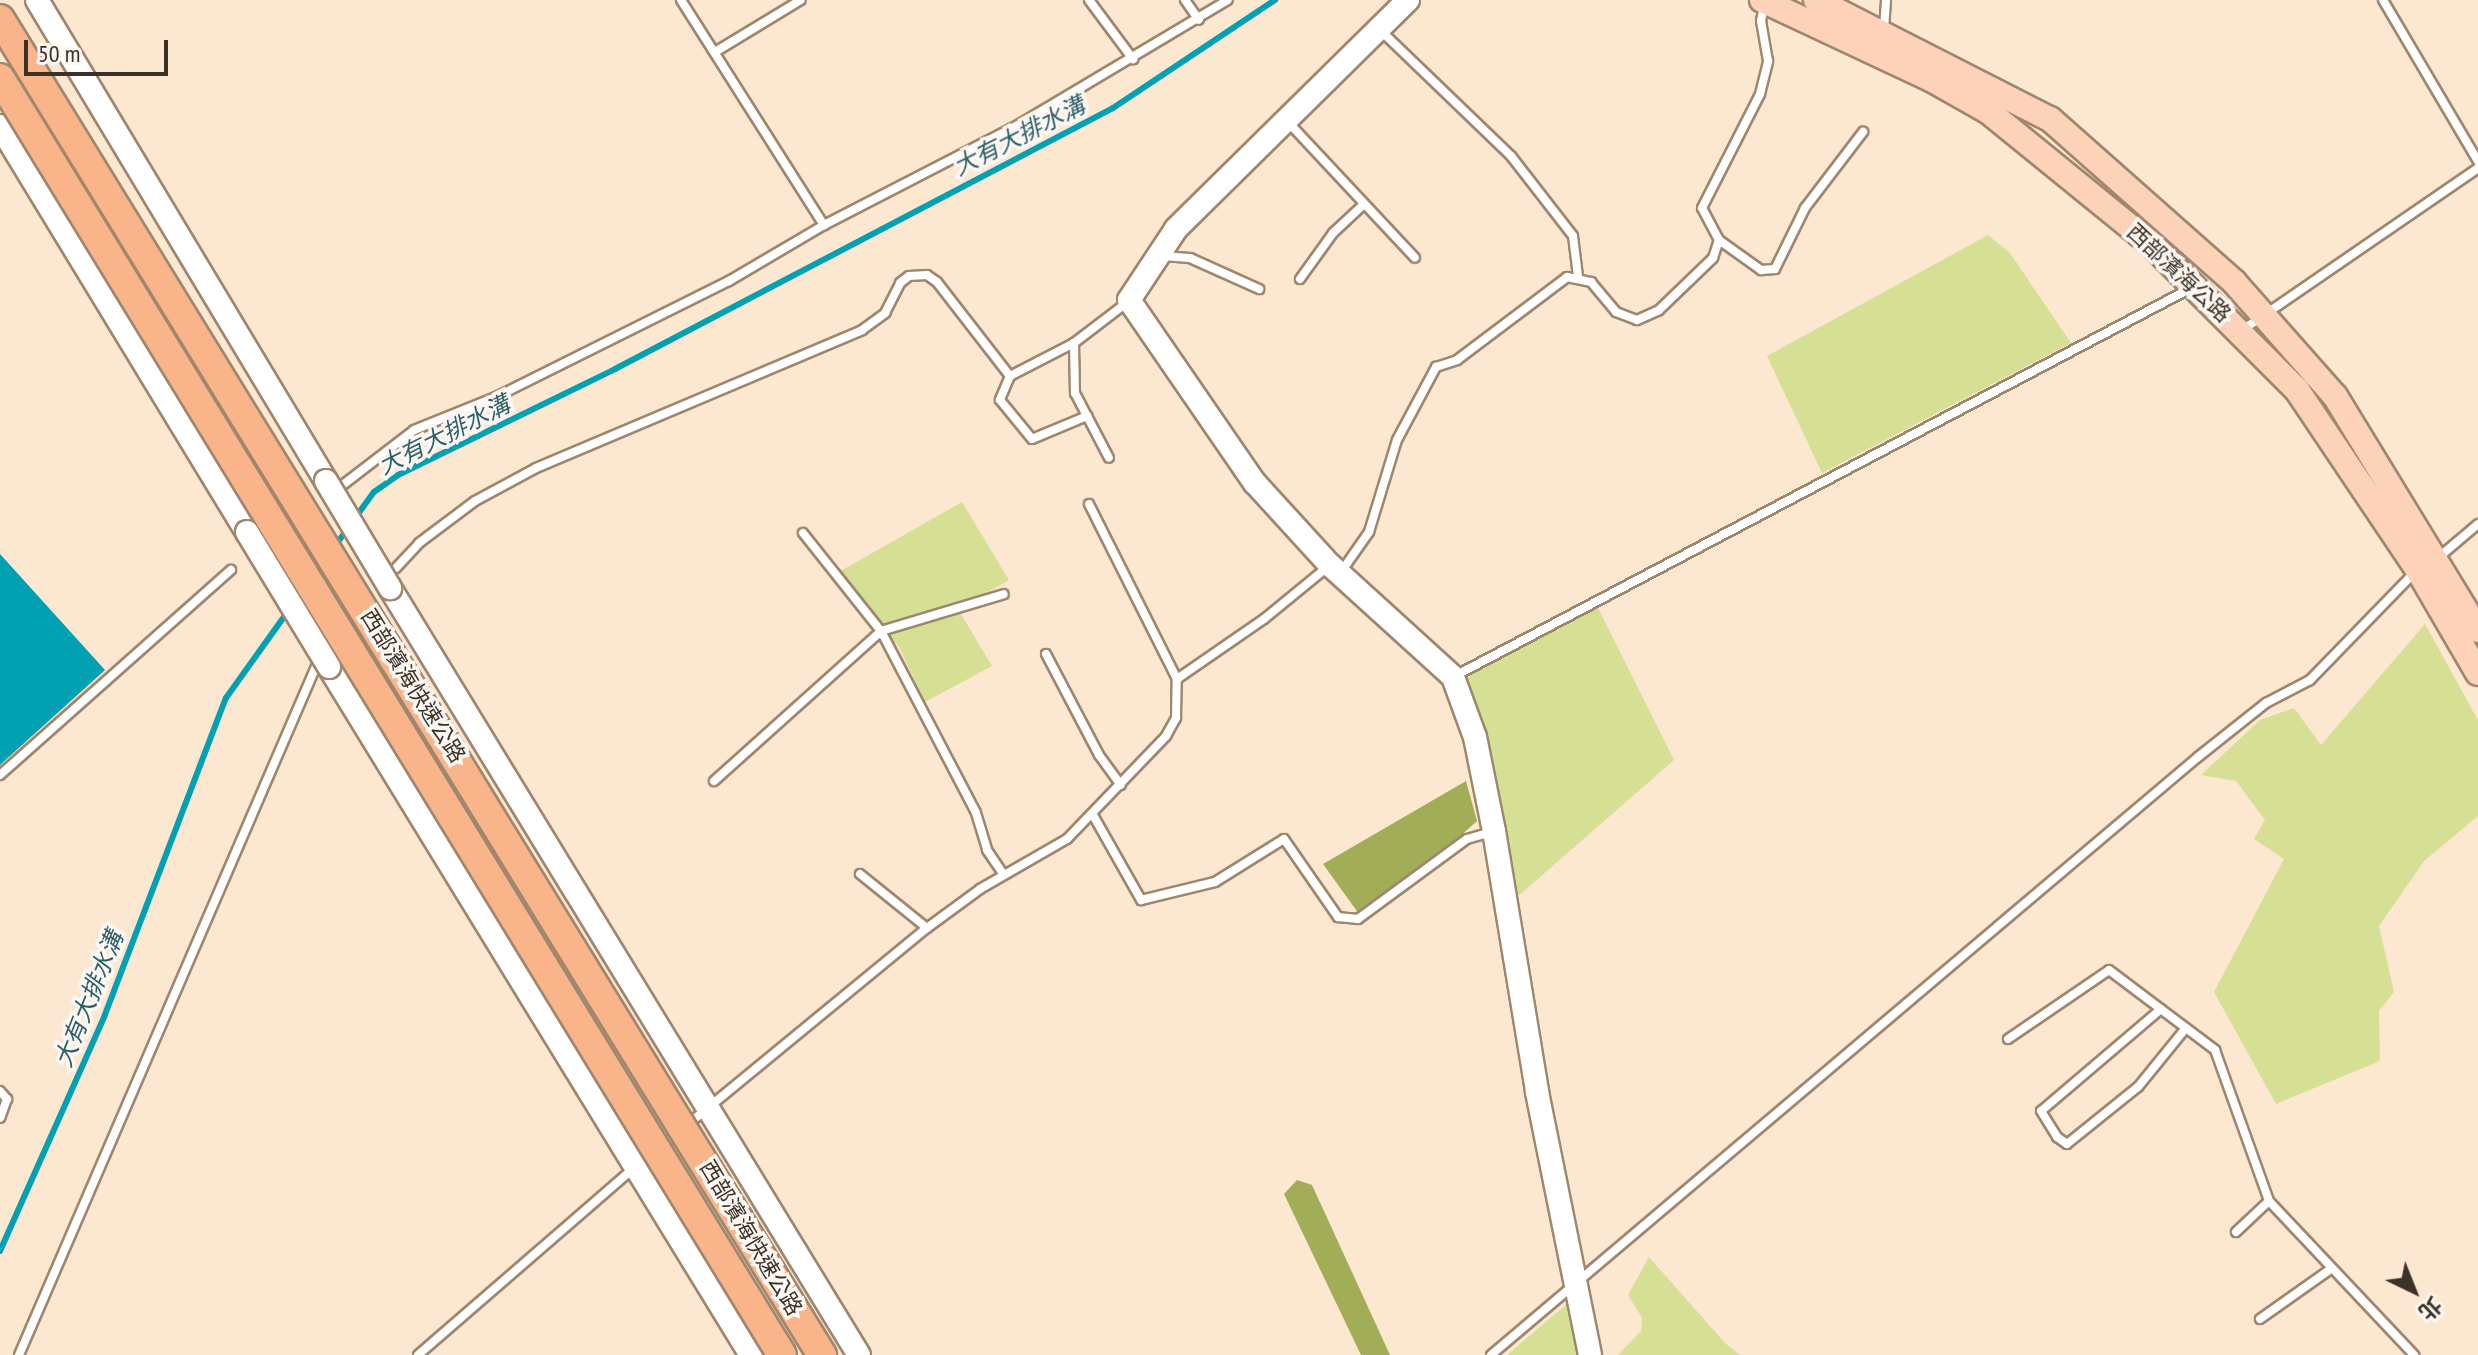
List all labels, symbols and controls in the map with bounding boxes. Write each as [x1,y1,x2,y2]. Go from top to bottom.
scale bar [28,24,172,74]
text: 50 m [38,38,80,69]
water label: 大有大排水溝 [948,90,1090,182]
street label: 西部濱海公路 [2122,218,2236,328]
water label: 大有大排水溝 [373,389,515,481]
street label: 西部濱海快速公路 [355,604,471,768]
water label: 大有大排水溝 [49,927,129,1071]
street label: 西部濱海快速公路 [694,1156,808,1320]
north arrow [2374,1251,2454,1331]
text: 北 [2413,1291,2448,1326]

